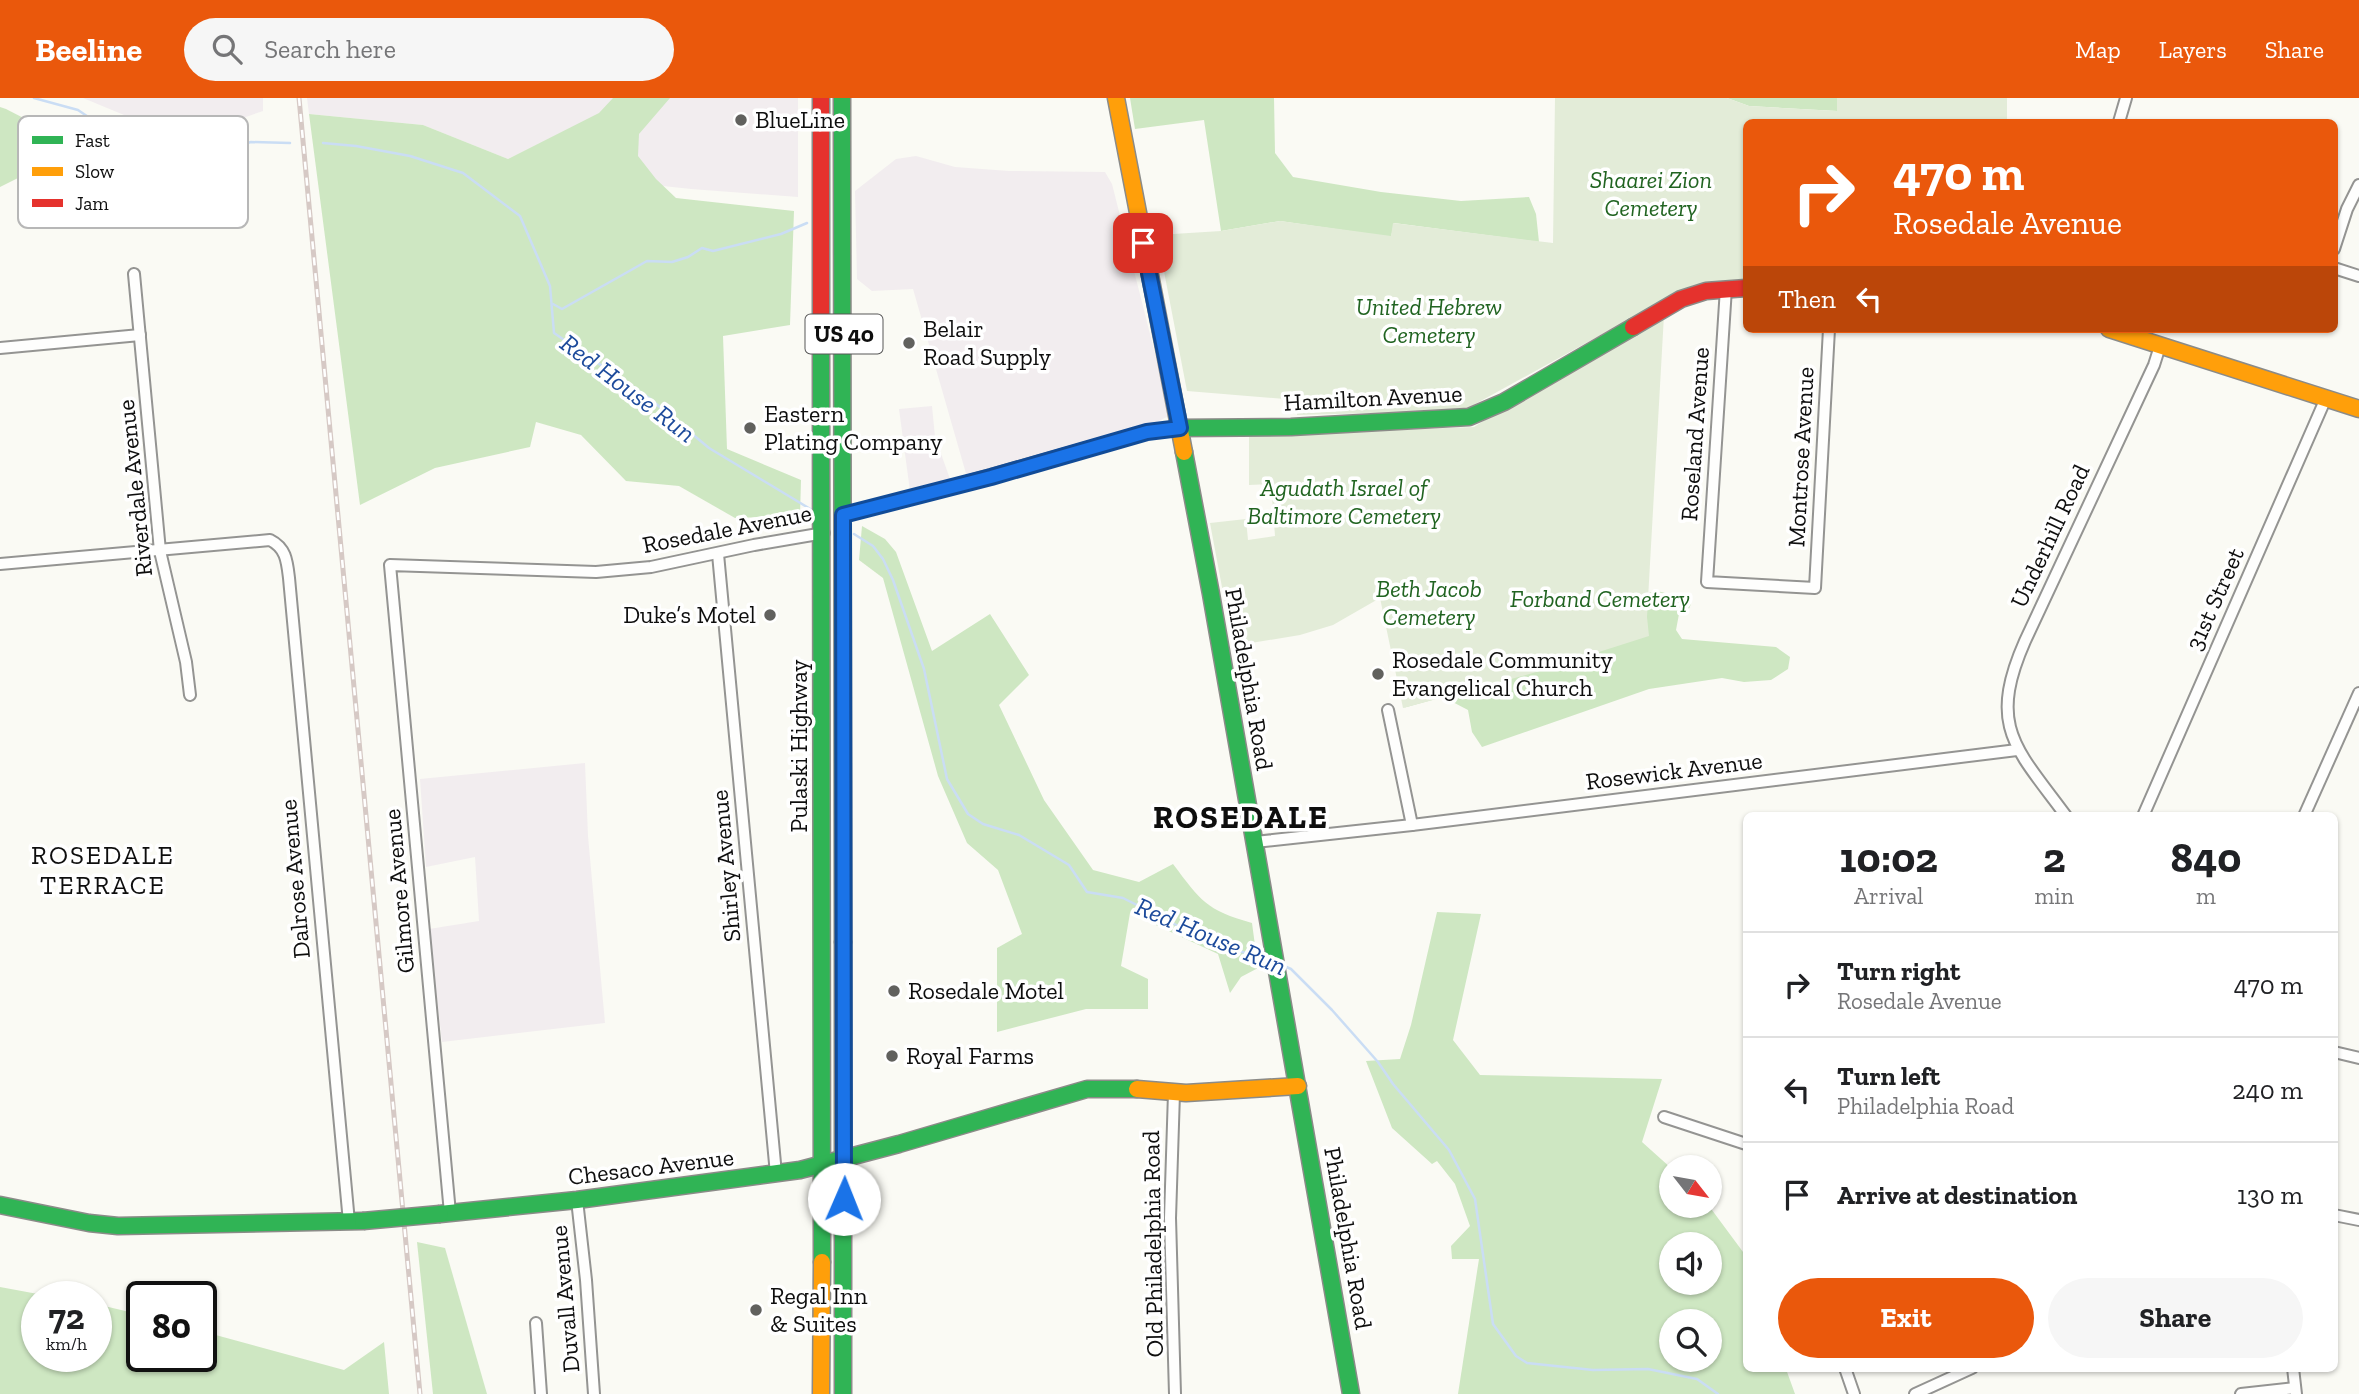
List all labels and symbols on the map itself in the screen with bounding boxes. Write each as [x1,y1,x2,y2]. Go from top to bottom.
place label: BlueLine [755,105,845,134]
marker: BlueLine [733,112,749,128]
legend [18,116,248,228]
text: Fast [75,129,110,152]
text: Slow [75,160,115,183]
park label: Shaarei Zion Cemetery [1590,165,1712,222]
text: Jam [75,192,109,215]
pin [1113,213,1173,273]
park label: United Hebrew Cemetery [1356,292,1502,349]
road number: US 40 [806,314,882,354]
place label: Belair Road Supply [923,314,1052,371]
water label: Red House Run [554,327,702,449]
marker: Belair Road Supply [901,335,917,351]
street label: Roseland Avenue [1674,346,1715,522]
street label: Montrose Avenue [1781,366,1820,548]
street label: Hamilton Avenue [1283,378,1463,417]
street label: Riverdale Avenue [111,398,158,578]
place label: Eastern Plating Company [764,399,943,456]
marker: Eastern Plating Company [742,420,758,436]
street label: Underhill Road [2004,460,2095,612]
park label: Agudath Israel of Baltimore Cemetery [1247,473,1441,530]
street label: Rosedale Avenue [640,498,814,559]
street label: 31st Street [2179,543,2250,655]
park label: Beth Jacob Cemetery [1376,574,1482,631]
park label: Forband Cemetery [1510,584,1690,613]
street label: Philadelphia Road [1219,585,1280,772]
place label: Duke’s Motel [623,600,756,629]
marker: Duke’s Motel [762,607,778,623]
place label: Rosedale Community Evangelical Church [1392,645,1614,702]
street label: Pulaski Highway [784,659,813,833]
marker: Rosedale Community Evangelical Church [1370,666,1386,682]
street label: Rosewick Avenue [1584,745,1764,796]
street label: Shirley Avenue [704,789,747,943]
street label: Dalrose Avenue [273,798,316,960]
district label: ROSEDALE [1153,798,1329,836]
street label: Gilmore Avenue [377,808,420,974]
district label: ROSEDALE TERRACE [31,839,175,901]
water label: Red House Run [1131,890,1291,982]
place label: Rosedale Motel [908,976,1064,1005]
marker: Rosedale Motel [886,983,902,999]
place label: Royal Farms [906,1041,1034,1070]
marker: Royal Farms [884,1048,900,1064]
street label: Old Philadelphia Road [1136,1130,1169,1358]
street label: Chesaco Avenue [567,1142,735,1191]
street label: Philadelphia Road [1318,1144,1379,1331]
north arrow [1659,1155,1722,1218]
position arrow [807,1162,881,1236]
street label: Duvall Avenue [544,1224,585,1374]
speed limit sign: 80 [126,1281,217,1372]
place label: Regal Inn & Suites [770,1281,868,1338]
marker: Regal Inn & Suites [748,1302,764,1318]

